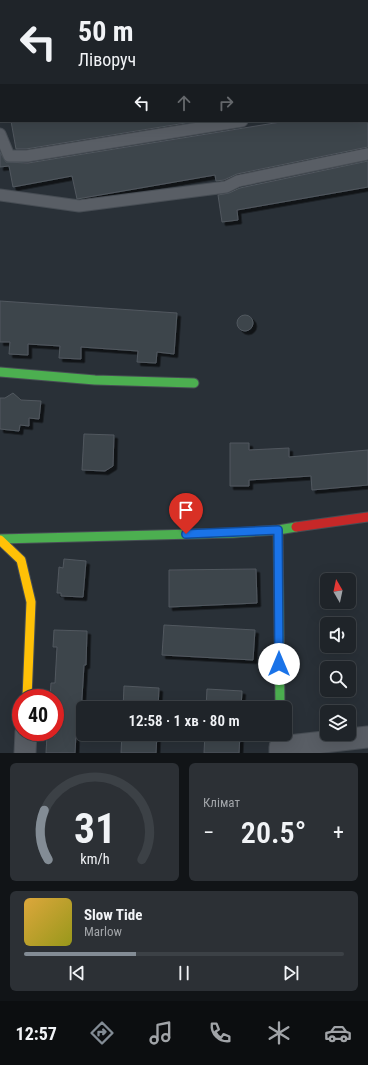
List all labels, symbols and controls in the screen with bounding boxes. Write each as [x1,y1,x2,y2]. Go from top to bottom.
text: 50 m [78,15,134,48]
icon: left [12,16,64,68]
text: Ліворуч [78,49,136,70]
icon: left [131,92,153,114]
icon: ahead [173,92,195,114]
icon: right [215,92,237,114]
pin [169,493,203,534]
icon: arrive [175,499,197,521]
north arrow [320,573,356,609]
map controls [320,573,356,741]
button: sound [320,617,356,653]
position arrow [258,643,300,685]
button: search [320,661,356,697]
speed limit sign: 40 [12,689,64,741]
button: layers [320,705,356,741]
text: 12:58 · 1 хв · 80 m [128,712,240,730]
text: Клімат [203,795,240,810]
text: 31 [73,804,116,853]
text: 20.5° [241,815,306,850]
text: − [203,820,214,845]
text: + [333,820,344,845]
text: km/h [80,851,109,867]
text: Slow Tide [84,906,142,924]
text: Marlow [84,924,122,939]
icon: previous [66,962,88,984]
icon: pause [173,962,195,984]
icon: next [280,962,302,984]
icon: directions [88,1019,116,1047]
icon: music [147,1019,175,1047]
icon: phone [206,1019,234,1047]
icon: climate [265,1019,293,1047]
icon: car [324,1019,352,1047]
text: 12:57 [16,1023,57,1044]

